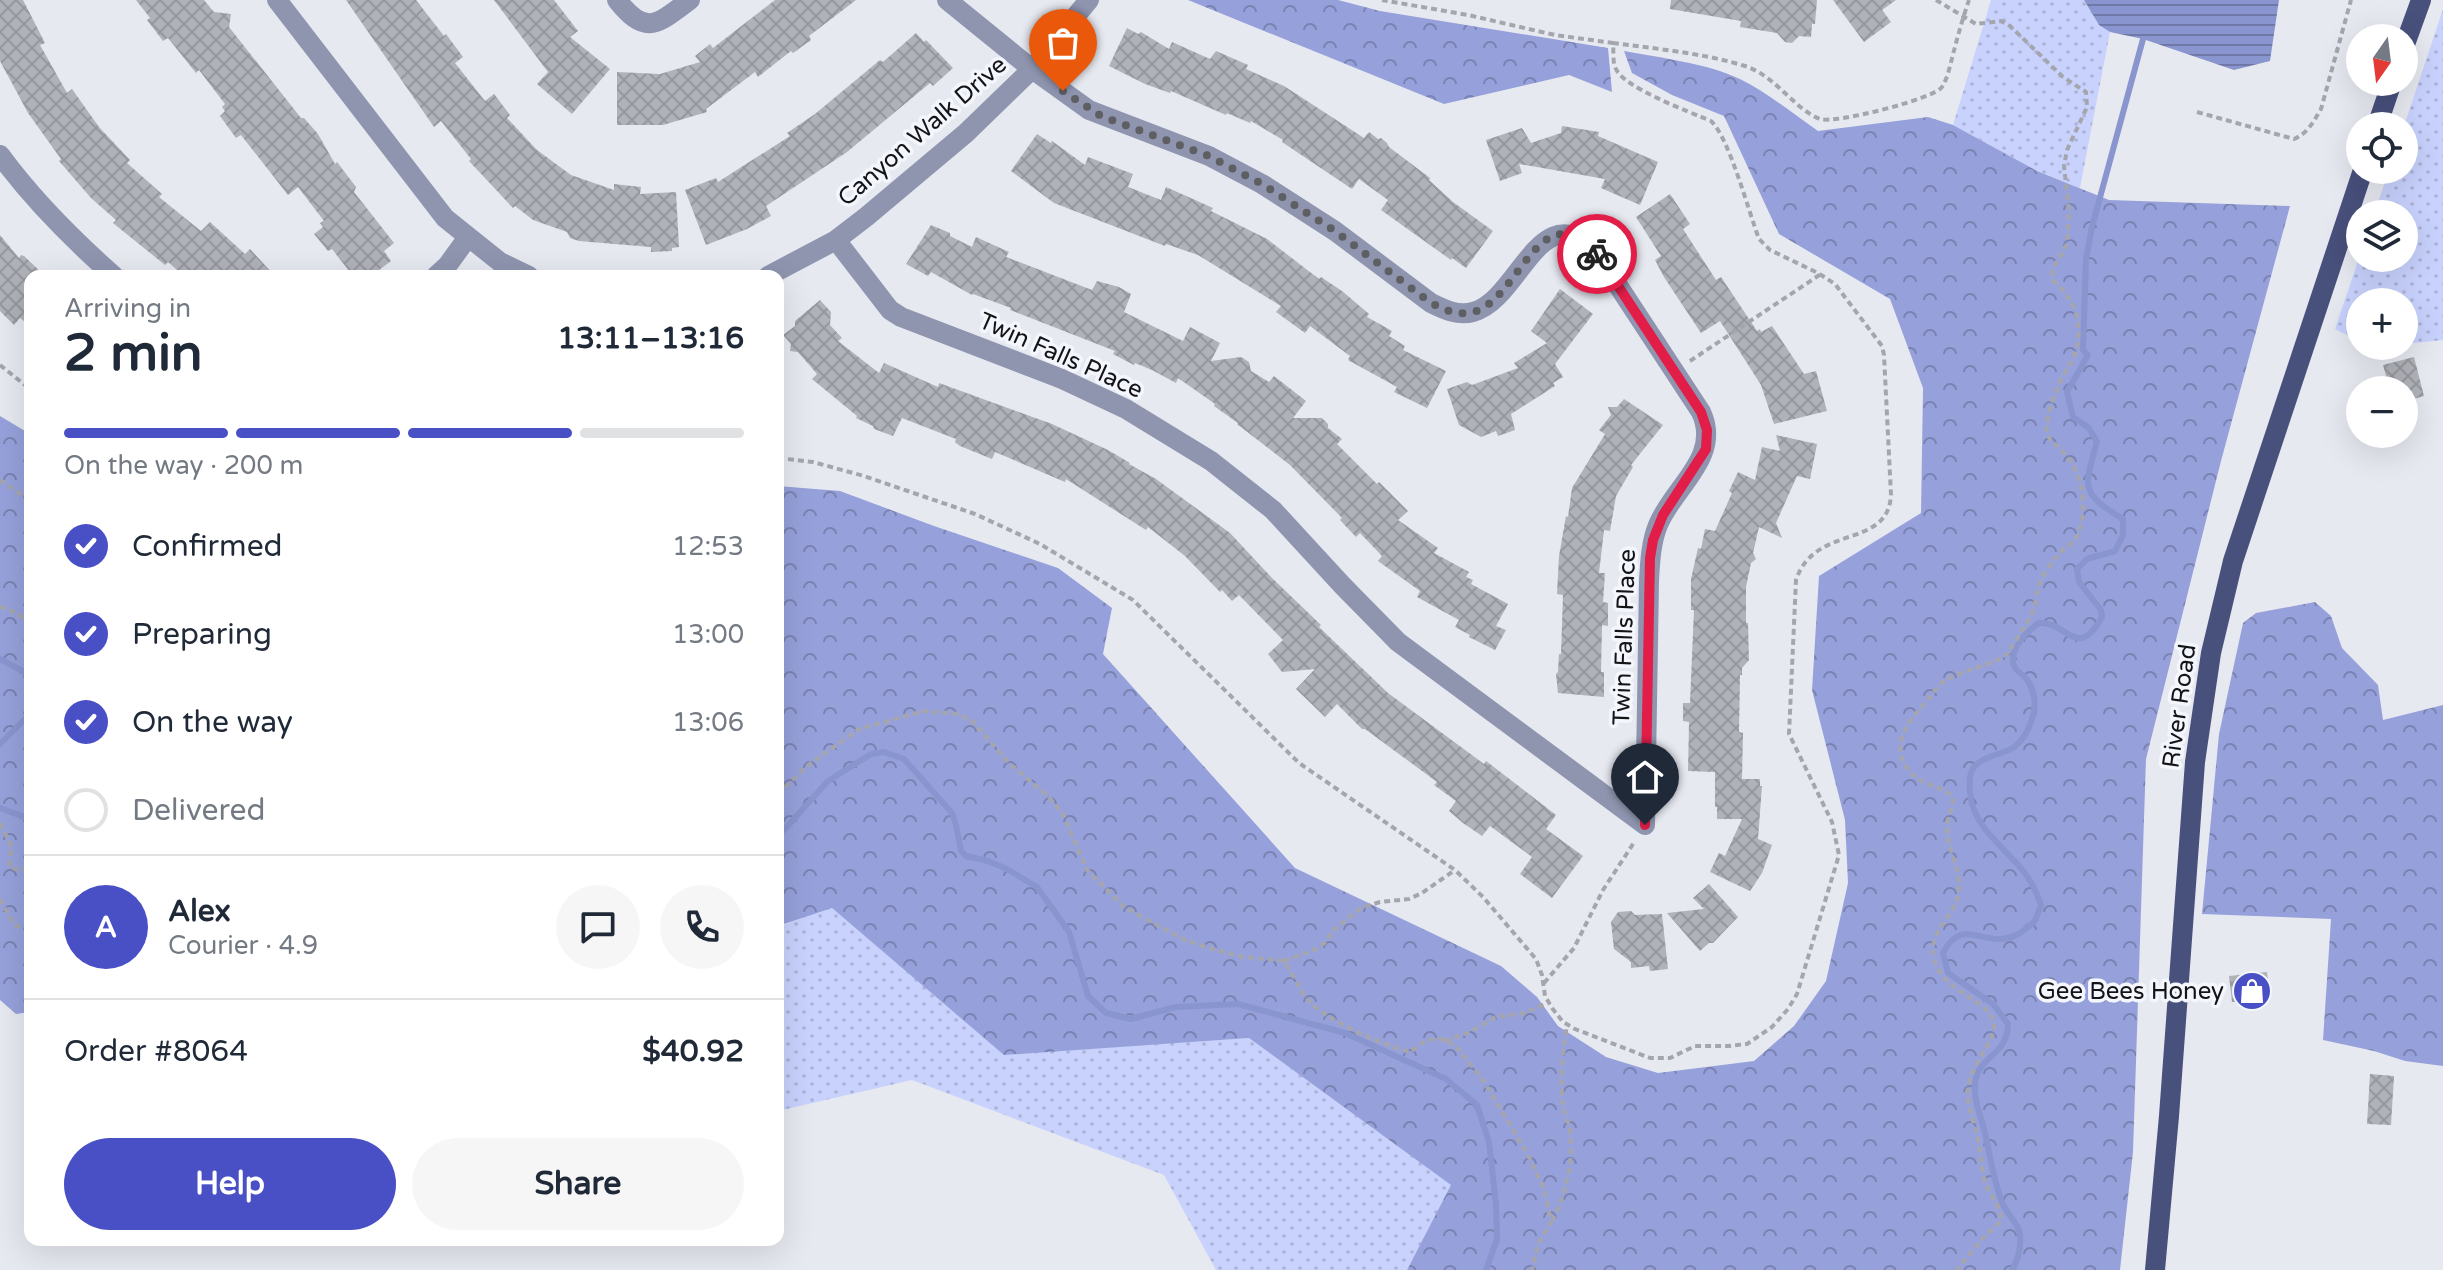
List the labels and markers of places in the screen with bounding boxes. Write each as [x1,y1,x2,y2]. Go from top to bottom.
pin [1029,9,1097,91]
pin [1611,743,1679,825]
shop icon: Gee Bees Honey [2231,970,2273,1012]
place label: Gee Bees Honey [2038,977,2224,1006]

